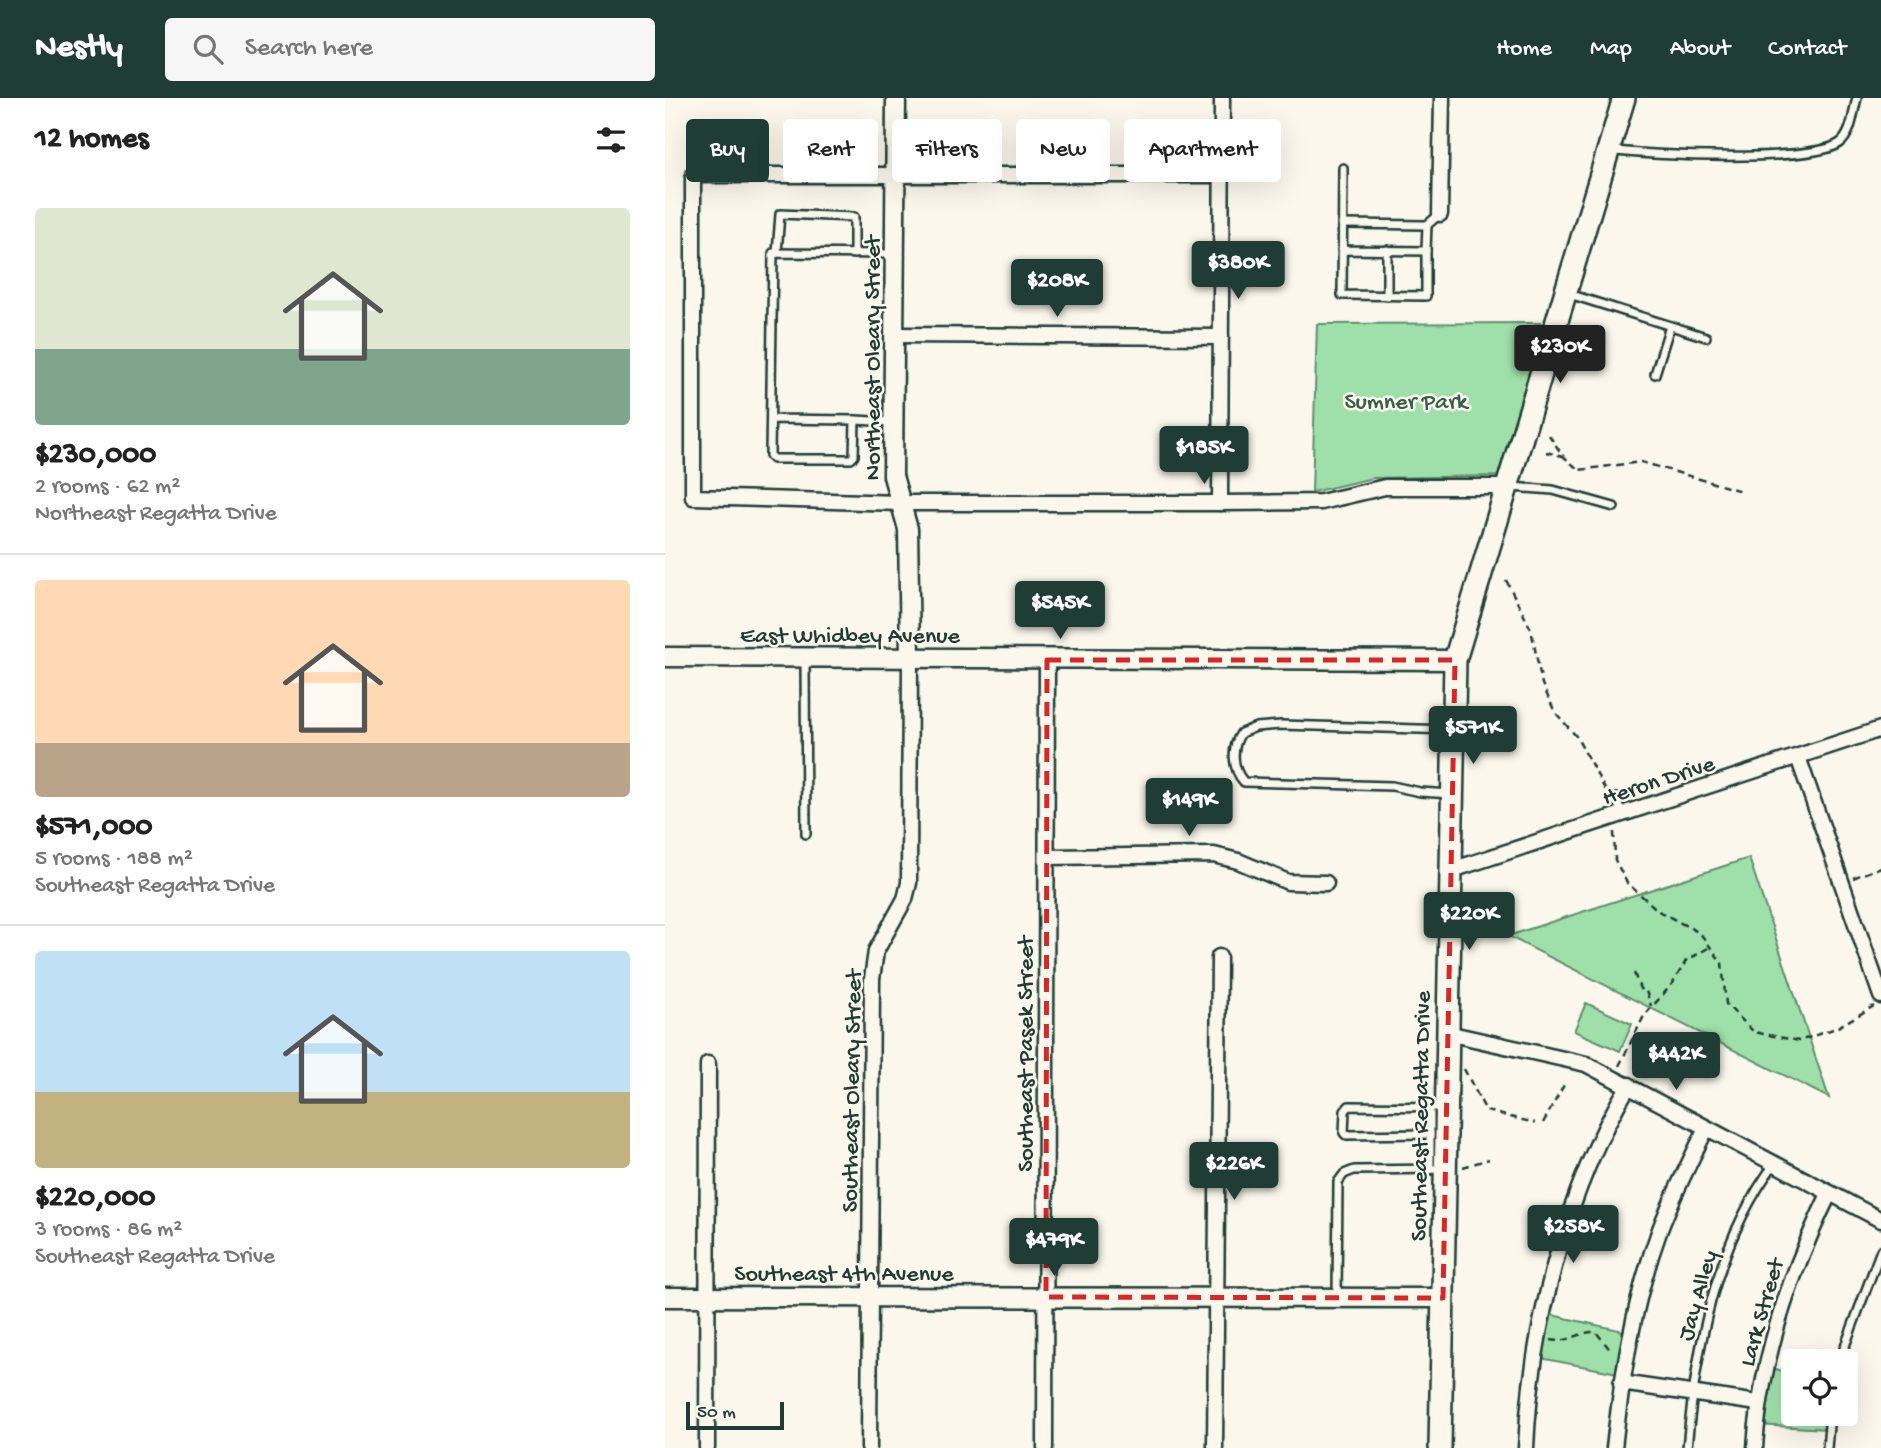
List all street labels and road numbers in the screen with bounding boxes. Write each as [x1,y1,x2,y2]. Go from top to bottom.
street label: Northeast Oleary Street [860,233,889,480]
street label: East Whidbey Avenue [740,623,961,652]
street label: Heron Drive [1599,750,1720,814]
street label: Southeast Pasek Street [1013,934,1042,1172]
street label: Southeast Oleary Street [837,967,870,1213]
street label: Southeast Regatta Drive [1406,990,1439,1242]
street label: Jay Alley [1673,1247,1726,1344]
street label: Lark Street [1734,1254,1793,1370]
street label: Southeast 4th Avenue [734,1261,954,1290]

